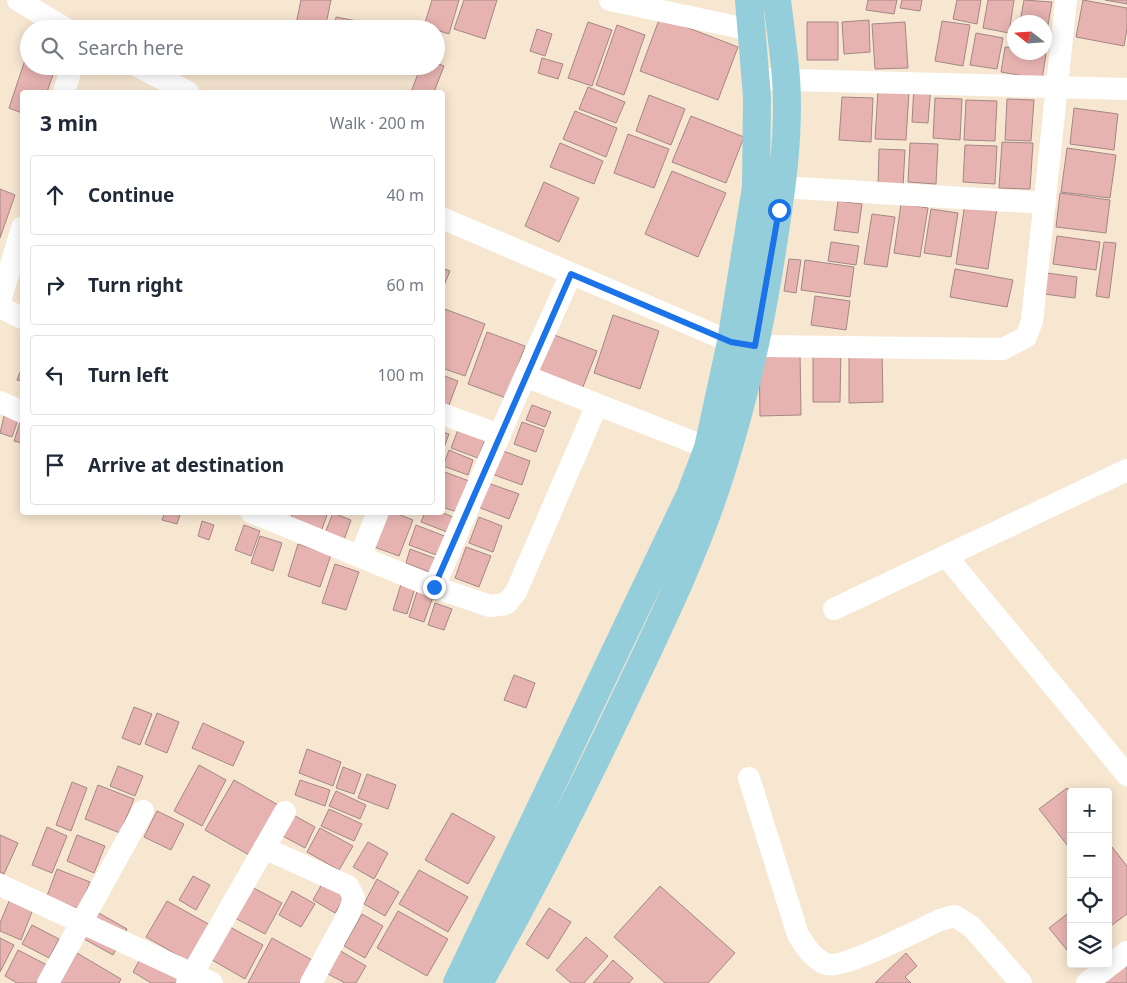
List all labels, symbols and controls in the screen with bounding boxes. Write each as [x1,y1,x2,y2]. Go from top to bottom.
north arrow [1007,15,1052,60]
search box [20,20,445,75]
icon: search [38,34,66,62]
text: Search here [78,35,184,61]
text: 3 min [40,109,98,137]
text: Walk · 200 m [330,112,425,134]
icon: ahead [41,181,69,209]
text: Continue [88,182,174,208]
text: 40 m [387,184,424,206]
route start [768,199,791,222]
icon: right [41,271,69,299]
text: Turn right [88,272,183,298]
text: 60 m [387,274,424,296]
icon: left [41,361,69,389]
text: Turn left [88,362,169,388]
text: 100 m [377,364,424,386]
icon: arrive [41,451,69,479]
text: Arrive at destination [88,452,284,478]
route end [423,576,446,599]
map controls [1067,788,1112,968]
button: + [1067,788,1112,833]
button: − [1067,833,1112,878]
button: locate [1067,878,1112,923]
button: layers [1067,923,1112,968]

